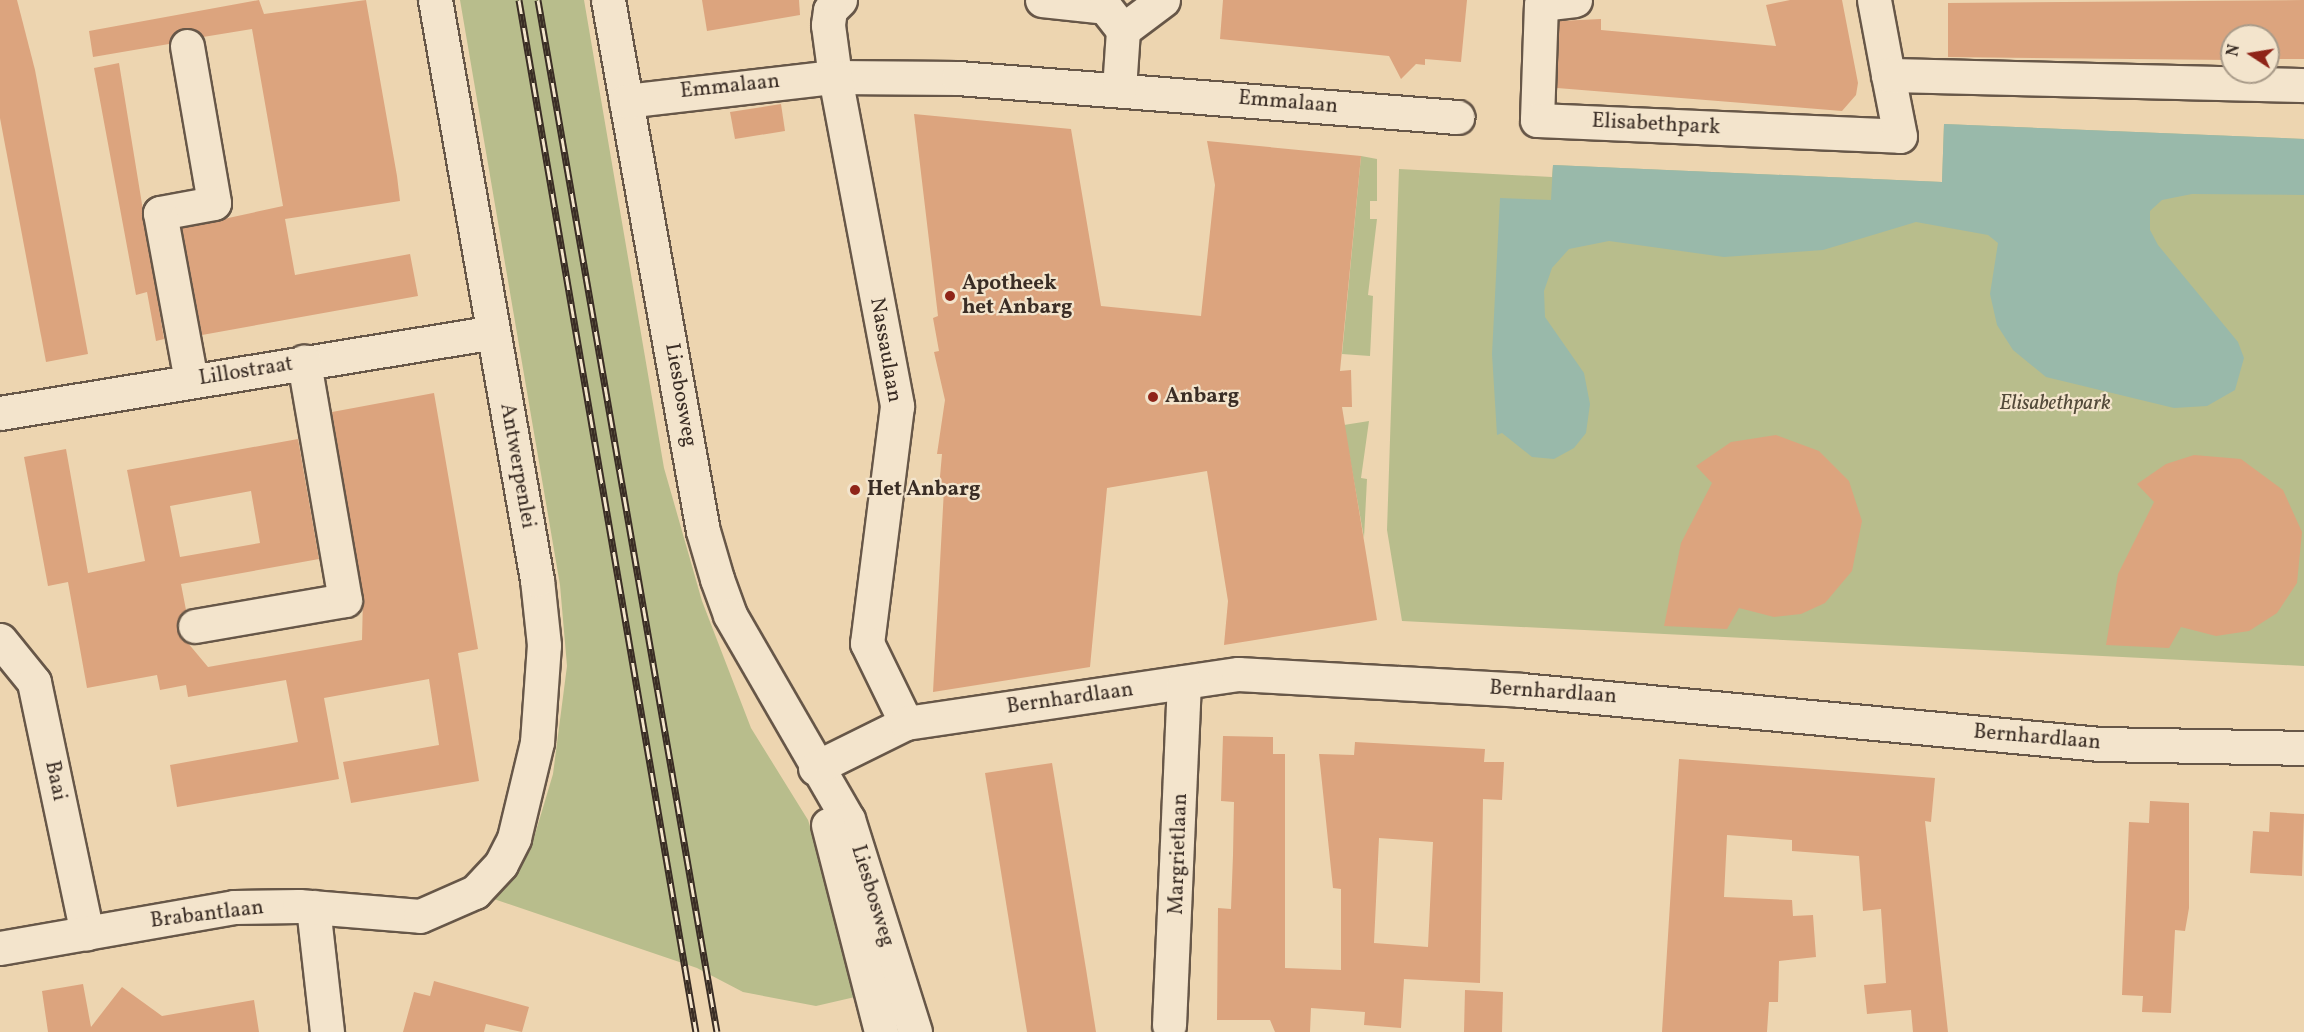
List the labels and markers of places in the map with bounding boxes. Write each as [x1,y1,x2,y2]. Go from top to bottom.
place label: Apotheek het Anbarg [962,271,1072,321]
marker: Apotheek het Anbarg [943,289,957,303]
place label: Anbarg [1165,384,1239,410]
marker: Anbarg [1146,390,1160,404]
place label: Het Anbarg [867,477,980,503]
marker: Het Anbarg [848,483,862,497]

